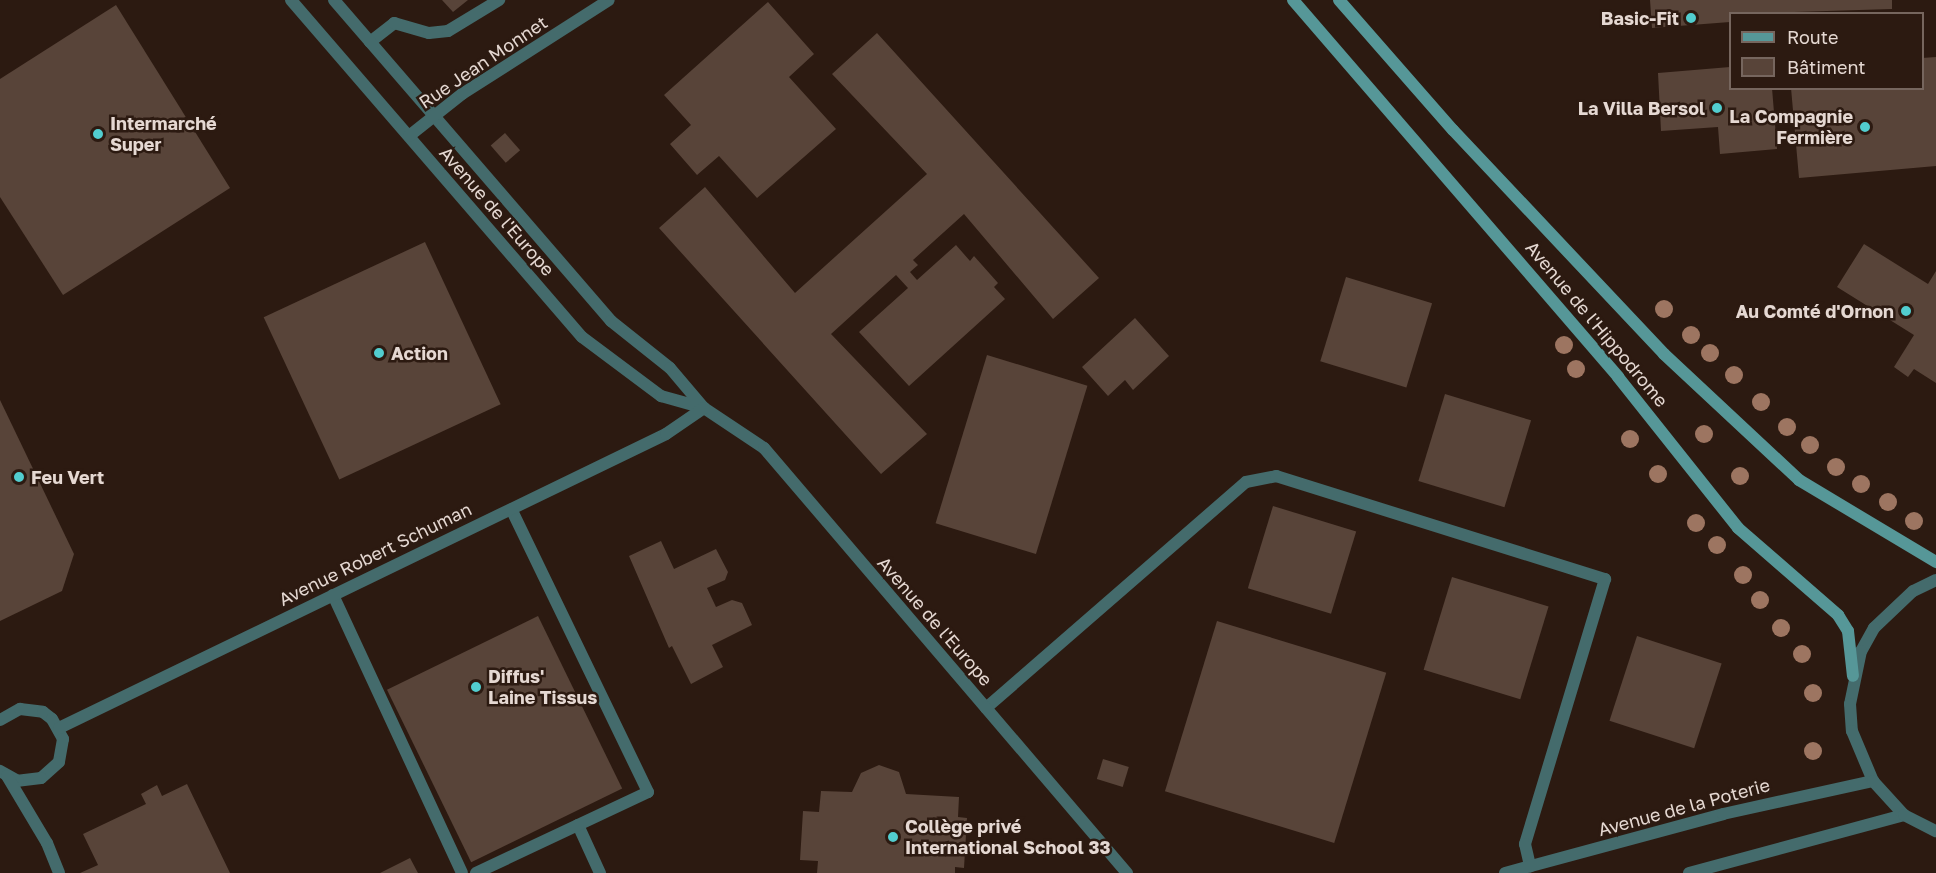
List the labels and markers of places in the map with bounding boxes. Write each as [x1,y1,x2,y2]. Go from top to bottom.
place label: Basic-Fit [1601,7,1679,29]
marker: Basic-Fit [1684,11,1698,25]
place label: La Villa Bersol [1578,97,1705,119]
marker: La Villa Bersol [1710,101,1724,115]
place label: La Compagnie Fermière [1729,106,1853,148]
place label: Intermarché Super [110,113,217,156]
marker: La Compagnie Fermière [1858,120,1872,134]
marker: Intermarché Super [91,127,105,141]
place label: Au Comté d'Ornon [1736,300,1894,322]
marker: Au Comté d'Ornon [1899,304,1913,318]
place label: Action [391,342,448,364]
marker: Action [372,346,386,360]
place label: Feu Vert [31,466,104,488]
marker: Feu Vert [12,470,26,484]
place label: Diffus' Laine Tissus [488,666,597,708]
marker: Diffus' Laine Tissus [469,680,483,694]
place label: Collège privé International School 33 [905,816,1110,858]
marker: Collège privé International School 33 [886,830,900,844]

